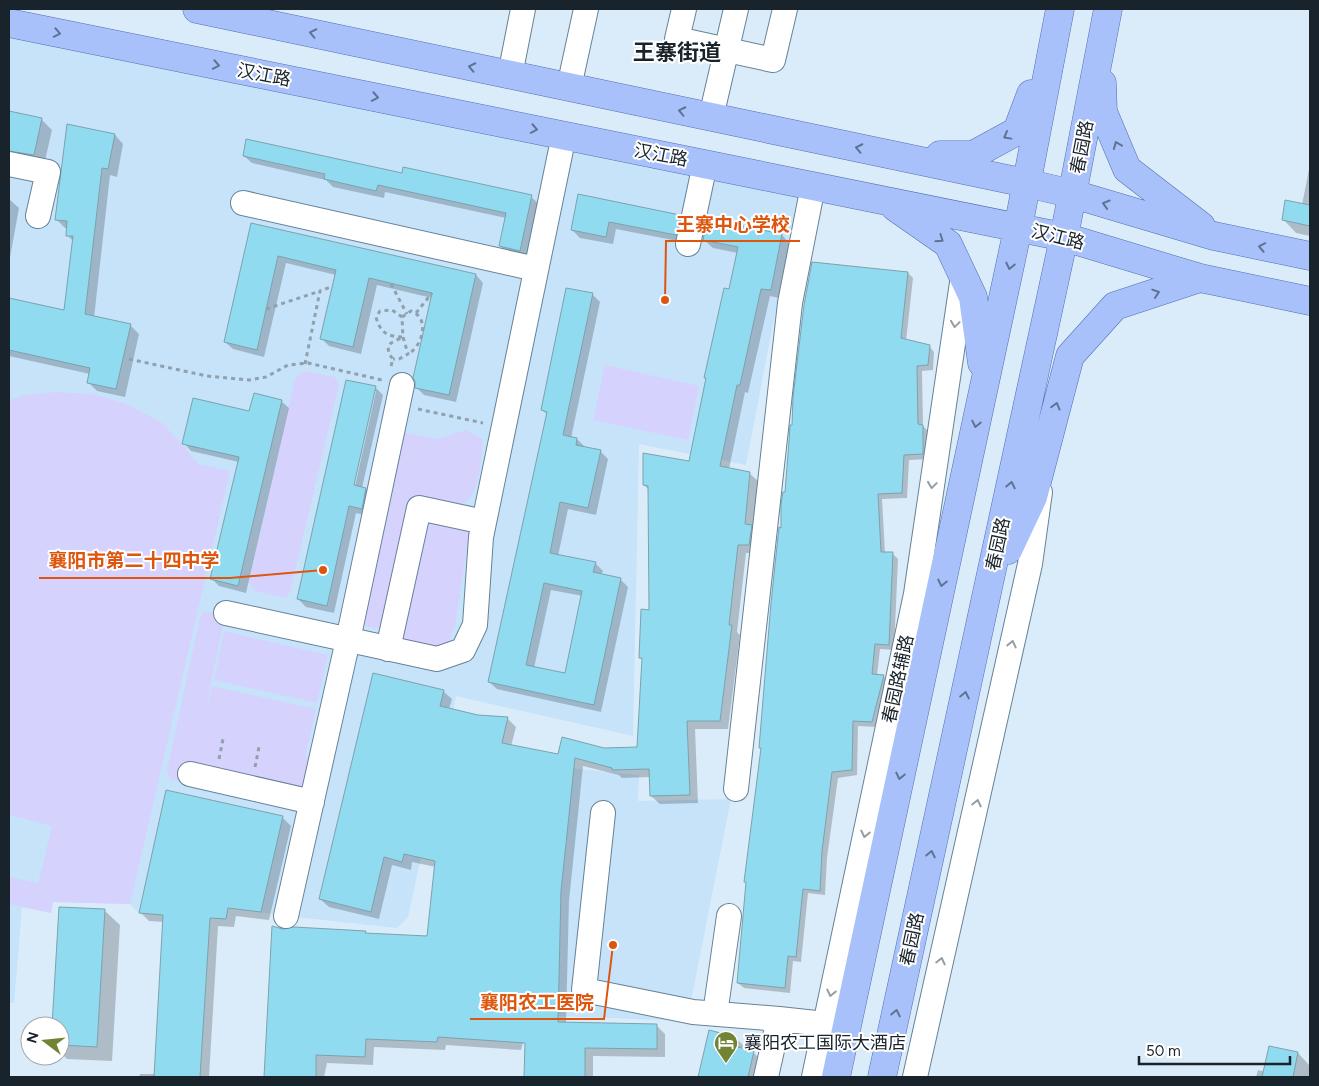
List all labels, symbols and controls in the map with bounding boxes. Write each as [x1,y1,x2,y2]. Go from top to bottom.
one-way arrow [52,27,61,37]
one-way arrow [309,28,317,39]
district label: 王寨街道 [633,39,721,66]
one-way arrow [211,59,220,70]
street label: 汉江路 [235,59,293,91]
one-way arrow [468,62,476,72]
one-way arrow [371,91,380,102]
one-way arrow [678,106,687,117]
street label: 春园路 [1066,118,1098,176]
one-way arrow [530,124,539,134]
one-way arrow [1003,130,1012,140]
street label: 汉江路 [632,139,690,171]
one-way arrow [1112,141,1123,150]
one-way arrow [854,143,863,154]
one-way arrow [1102,199,1110,209]
callout: 王寨中心学校 [666,207,800,241]
text: 王寨中心学校 [676,213,790,236]
street label: 汉江路 [1029,220,1087,254]
one-way arrow [934,233,943,242]
one-way arrow [1258,242,1267,252]
one-way arrow [1005,261,1015,270]
one-way arrow [1151,288,1160,298]
one-way arrow [951,320,961,329]
one-way arrow [1051,403,1061,411]
one-way arrow [971,420,981,429]
one-way arrow [1005,480,1016,489]
one-way arrow [927,481,937,490]
street label: 春园路 [982,515,1014,573]
callout: 襄阳市第二十四中学 [39,544,230,578]
text: 襄阳市第二十四中学 [48,549,220,572]
one-way arrow [937,579,947,588]
street label: 春园路辅路 [878,633,918,725]
one-way arrow [1006,640,1017,649]
one-way arrow [959,690,970,699]
one-way arrow [895,772,906,781]
one-way arrow [971,798,982,807]
one-way arrow [860,829,871,838]
one-way arrow [925,849,936,858]
street label: 春园路 [896,910,928,968]
one-way arrow [935,957,946,966]
callout: 襄阳农工医院 [470,985,604,1019]
one-way arrow [827,988,837,997]
text: 襄阳农工医院 [480,991,594,1014]
one-way arrow [890,1008,901,1017]
north arrow [20,1016,70,1066]
text: N [23,1030,43,1045]
hotel icon: 襄阳农工国际大酒店 [713,1030,739,1064]
place label: 襄阳农工国际大酒店 [744,1032,906,1054]
scale bar [1139,1034,1290,1066]
text: 50 m [1146,1042,1181,1060]

